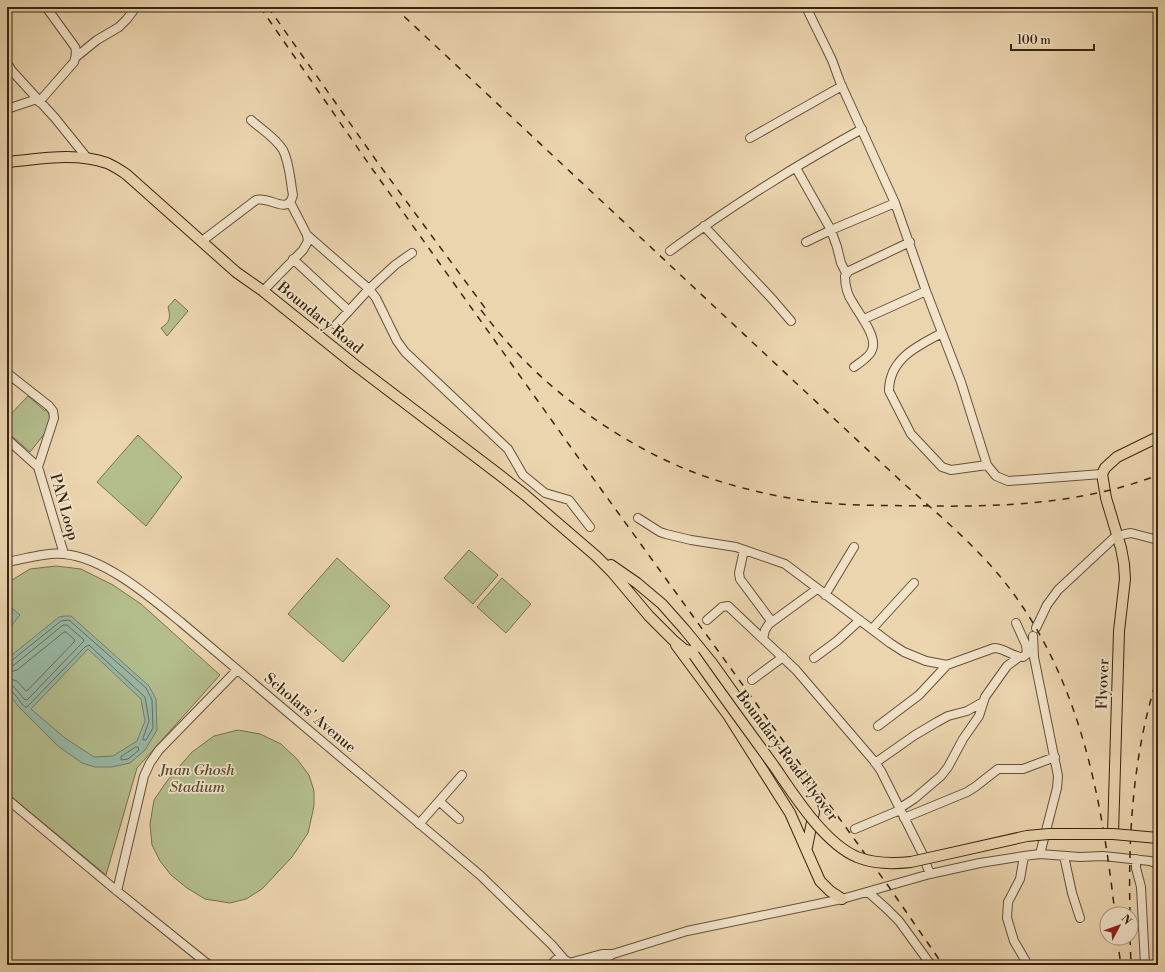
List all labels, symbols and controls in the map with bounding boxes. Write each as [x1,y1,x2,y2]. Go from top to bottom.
scale bar [1011,26,1094,52]
text: 100 m [1017,33,1051,48]
street label: Boundary Road [273,277,367,359]
street label: PAN Loop [45,471,83,543]
street label: Flyover [1093,658,1113,710]
street label: Scholars' Avenue [260,669,360,757]
street label: Boundary Road Flyover [731,686,843,825]
park label: Jnan Ghosh Stadium [157,761,235,797]
north arrow [1099,906,1139,946]
text: N [1118,912,1134,928]

